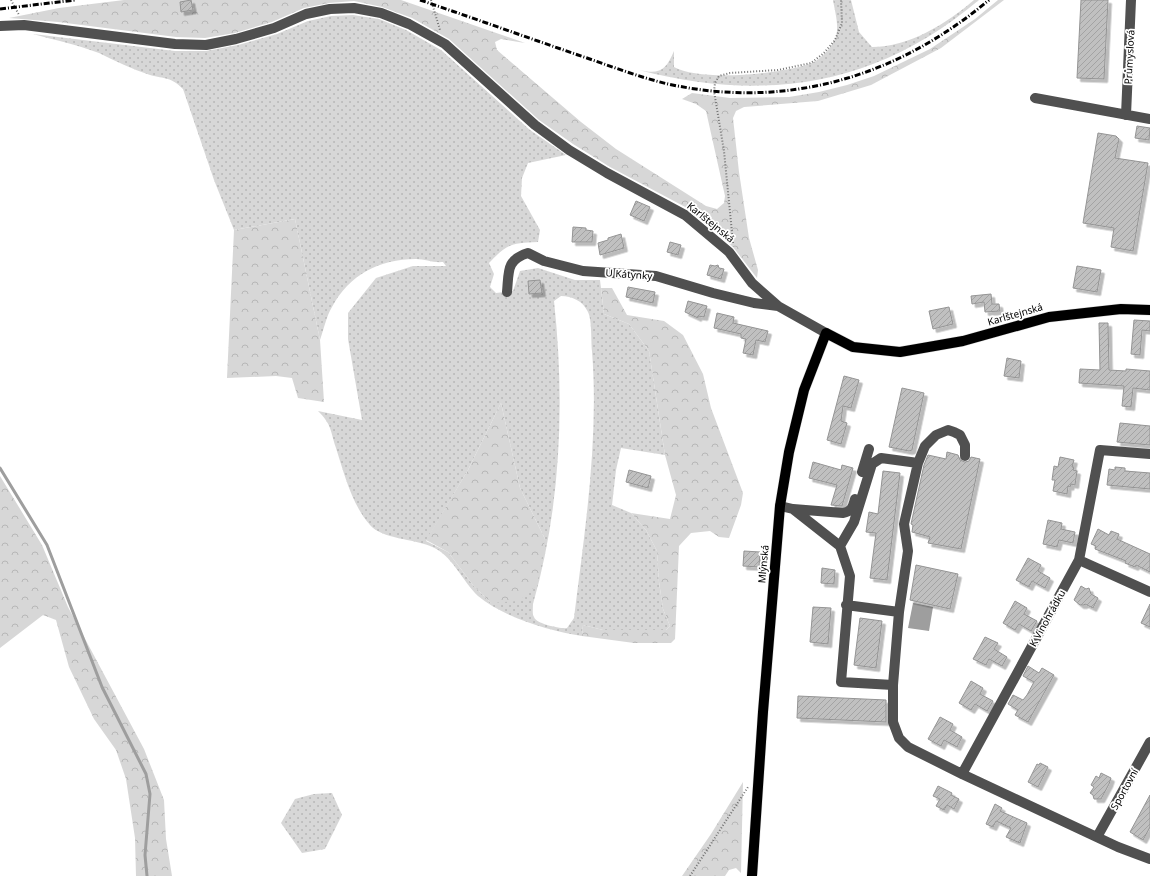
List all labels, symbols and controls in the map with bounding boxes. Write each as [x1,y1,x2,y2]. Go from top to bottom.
street label: Průmyslová [1121,29,1137,85]
street label: Karlštejnská [684,199,738,245]
street label: U Kátynky [605,265,654,283]
street label: Karlštejnská [986,299,1044,329]
street label: Mlýnská [754,544,772,584]
street label: K Vinohrádku [1026,587,1068,649]
street label: Sportovní [1107,766,1141,812]

